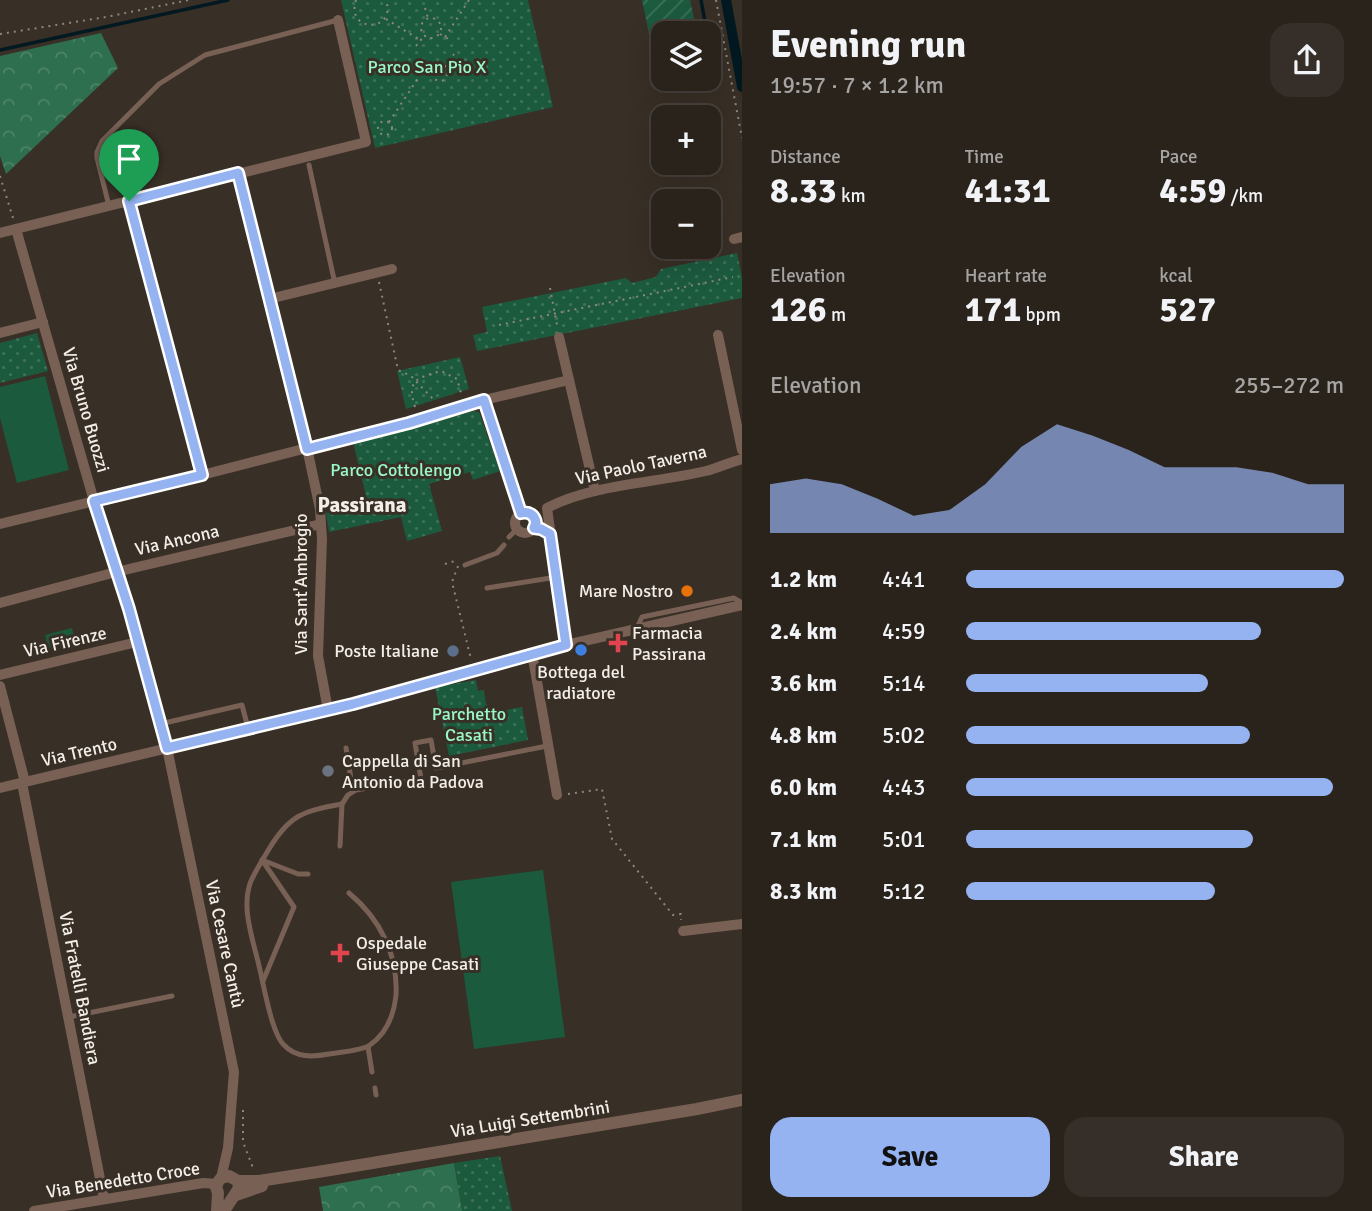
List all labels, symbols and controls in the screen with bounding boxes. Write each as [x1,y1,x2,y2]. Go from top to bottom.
map controls [651,21,721,259]
button: layers [651,21,721,91]
text: Evening run [770,21,966,68]
button: share [1270,23,1344,97]
park label: Parco San Pio X [368,56,487,78]
text: 19:57 · 7 × 1.2 km [770,71,944,100]
button: + [651,105,721,175]
pin [99,129,159,201]
icon: arrive [110,140,148,178]
text: Distance [770,145,841,169]
text: Time [965,145,1004,169]
text: Pace [1159,145,1198,169]
text: 8.33 [770,169,837,212]
text: 41:31 [965,169,1051,212]
text: 4:59 [1159,169,1226,212]
text: km [837,184,866,208]
text: /km [1226,184,1263,208]
button: − [651,189,721,259]
text: Elevation [770,264,846,288]
text: Heart rate [965,264,1047,288]
text: kcal [1159,264,1193,288]
text: 126 [770,288,827,331]
text: 171 [965,288,1021,331]
text: 527 [1159,288,1216,331]
text: m [827,303,846,327]
text: bpm [1021,303,1061,327]
street label: Via Bruno Buozzi [58,345,114,475]
text: Elevation [770,371,862,400]
text: 255–272 m [1234,371,1344,400]
street label: Via Paolo Taverna [573,440,709,490]
park label: Parco Cottolengo [330,459,462,481]
district label: Passirana [318,492,407,518]
street label: Via Sant'Ambrogio [290,513,312,655]
street label: Via Ancona [133,520,221,560]
text: 1.2 km [770,565,837,594]
text: 4:41 [882,565,925,594]
place label: Mare Nostro [579,580,673,602]
marker: Mare Nostro [679,583,695,599]
text: 2.4 km [770,617,837,646]
text: 4:59 [882,617,925,646]
street label: Via Firenze [21,622,109,662]
place label: Farmacia Passirana [632,622,706,665]
marker: Farmacia Passirana [610,635,626,651]
place label: Poste Italiane [334,640,439,662]
marker: Bottega del radiatore [573,642,589,658]
marker: Poste Italiane [445,643,461,659]
place label: Bottega del radiatore [537,661,625,704]
text: 3.6 km [770,669,837,698]
text: 5:14 [882,669,925,698]
park label: Parchetto Casati [432,703,506,746]
text: 4.8 km [770,721,837,750]
text: 5:02 [882,721,925,750]
street label: Via Trento [39,733,119,771]
place label: Cappella di San Antonio da Padova [342,750,484,793]
marker: Cappella di San Antonio da Padova [320,763,336,779]
text: 6.0 km [770,773,837,802]
text: 4:43 [882,773,925,802]
text: 7.1 km [770,825,837,854]
text: 5:01 [882,825,925,854]
text: 8.3 km [770,877,837,906]
text: 5:12 [882,877,925,906]
street label: Via Cesare Cantù [201,878,249,1010]
street label: Via Fratelli Bandiera [54,909,106,1067]
place label: Ospedale Giuseppe Casati [356,932,479,975]
marker: Ospedale Giuseppe Casati [330,943,350,963]
street label: Via Luigi Settembrini [449,1096,611,1142]
button: Save [770,1117,1050,1197]
button: Share [1064,1117,1344,1197]
street label: Via Benedetto Croce [45,1157,201,1203]

